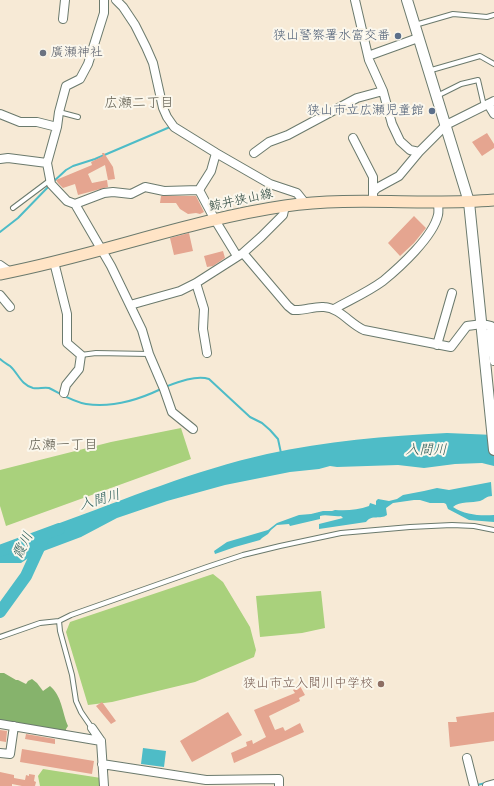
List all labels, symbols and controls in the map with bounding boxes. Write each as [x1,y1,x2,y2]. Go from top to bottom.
place label: 狭山警察署水富交番 [273,28,390,44]
marker: 狭山警察署水富交番 [393,31,403,41]
place label: 廣瀬神社 [51,45,103,61]
marker: 廣瀬神社 [38,48,48,58]
district label: 広瀬二丁目 [104,96,174,112]
place label: 狭山市立広瀬児童館 [307,103,424,119]
marker: 狭山市立広瀬児童館 [427,106,437,116]
street label: 鯨井狭山線 [208,187,274,215]
district label: 広瀬一丁目 [28,438,98,454]
water label: 入間川 [405,443,447,459]
water label: 入間川 [77,487,123,515]
water label: 霞川 [10,530,38,562]
place label: 狭山市立入間川中学校 [243,676,373,692]
marker: 狭山市立入間川中学校 [376,679,386,689]

